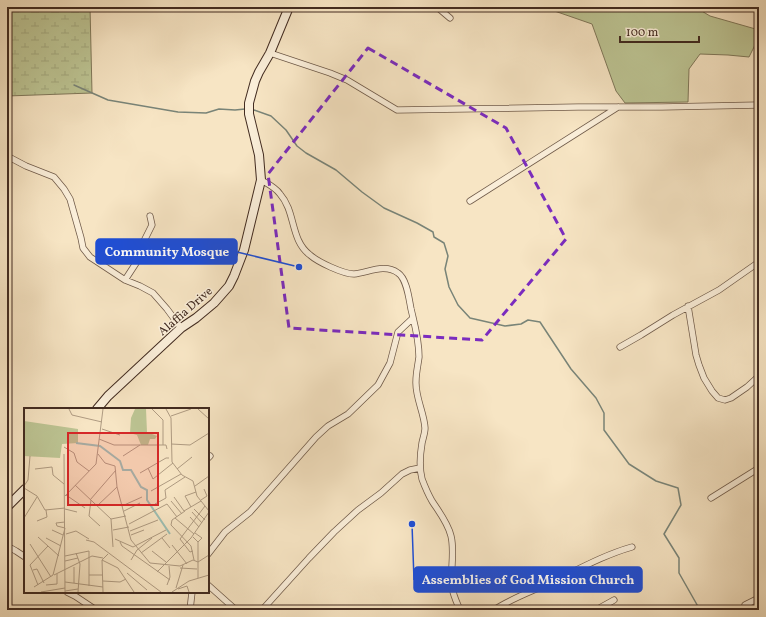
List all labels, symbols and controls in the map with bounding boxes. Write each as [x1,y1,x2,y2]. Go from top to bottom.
scale bar [620,18,699,44]
text: 100 m [626,25,659,41]
callout: Community Mosque [96,239,237,264]
text: Community Mosque [105,244,230,262]
street label: Alaffia Drive [155,284,216,340]
inset map [24,408,209,593]
callout: Assemblies of God Mission Church [414,567,642,592]
text: Assemblies of God Mission Church [422,572,635,590]

